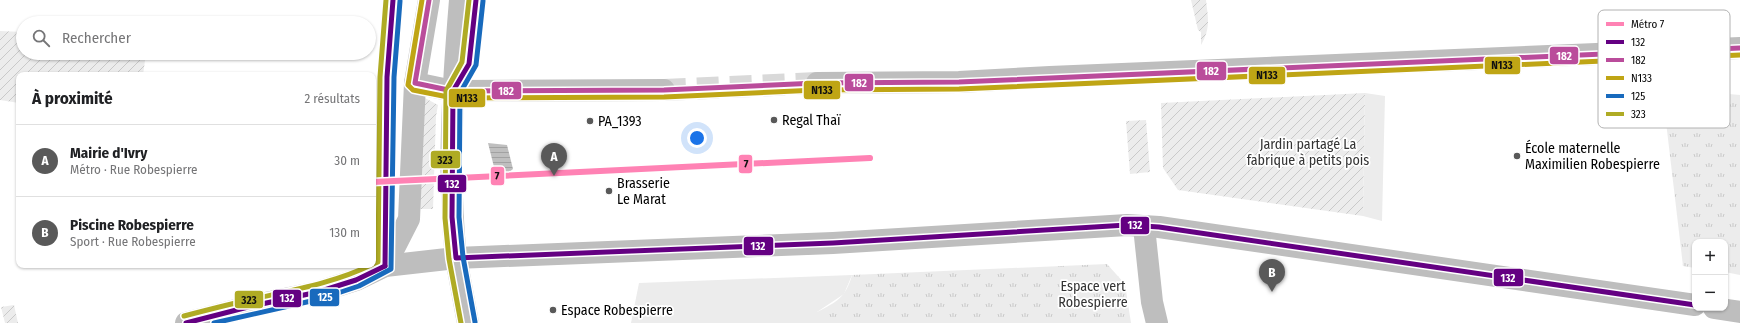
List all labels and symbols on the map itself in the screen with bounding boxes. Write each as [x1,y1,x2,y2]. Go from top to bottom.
legend [1598,10,1730,128]
text: Métro 7 [1631,18,1665,31]
text: 132 [1631,36,1645,49]
line badge: 182 [1549,46,1579,65]
text: 182 [1556,50,1572,63]
text: 182 [1631,54,1646,67]
line badge: N133 [1484,56,1521,75]
text: N133 [1491,59,1513,72]
line badge: 182 [1196,61,1227,81]
text: 182 [1203,65,1219,78]
line badge: N133 [1248,66,1286,85]
text: N133 [1256,69,1278,82]
text: N133 [1631,72,1652,85]
line badge: 182 [844,73,874,92]
text: 182 [851,77,867,90]
line badge: N133 [803,80,841,100]
line badge: 182 [491,81,522,100]
text: N133 [811,84,833,97]
text: 182 [498,85,514,98]
line badge: N133 [448,88,486,108]
text: 125 [1631,90,1645,103]
text: N133 [456,92,478,105]
text: 323 [1631,108,1646,121]
place label: Regal Thaï [782,112,841,129]
place label: PA_1393 [598,113,642,130]
marker: Regal Thaï [769,115,779,125]
marker: PA_1393 [585,116,595,126]
your location [687,128,707,148]
park label: Jardin partagé La fabrique à petits pois [1247,136,1369,169]
place label: École maternelle Maximilien Robespierre [1525,139,1660,173]
pin: A [541,143,567,176]
line badge: 323 [430,150,461,169]
marker: École maternelle Maximilien Robespierre [1512,151,1522,161]
text: 323 [436,154,453,167]
line badge: 7 [738,154,753,174]
text: 7 [744,158,749,171]
line badge: 7 [490,166,505,186]
text: 7 [495,170,500,183]
line badge: 132 [437,174,467,193]
place label: Brasserie Le Marat [617,175,670,208]
text: 132 [445,178,459,191]
marker: Brasserie Le Marat [604,186,614,196]
line badge: 132 [1120,216,1150,235]
text: 132 [1128,219,1142,232]
line badge: 132 [743,236,774,256]
text: 132 [751,240,765,253]
pin: B [1259,259,1285,292]
line badge: 132 [1493,268,1524,287]
text: 132 [1501,272,1515,285]
park label: Espace vert Robespierre [1058,278,1128,311]
line badge: 125 [309,288,340,307]
line badge: 132 [272,289,302,308]
line badge: 323 [234,290,264,309]
text: 125 [317,291,333,304]
text: 132 [280,292,294,305]
text: 323 [240,294,257,307]
place label: Espace Robespierre [561,302,673,319]
marker: Espace Robespierre [548,305,558,315]

